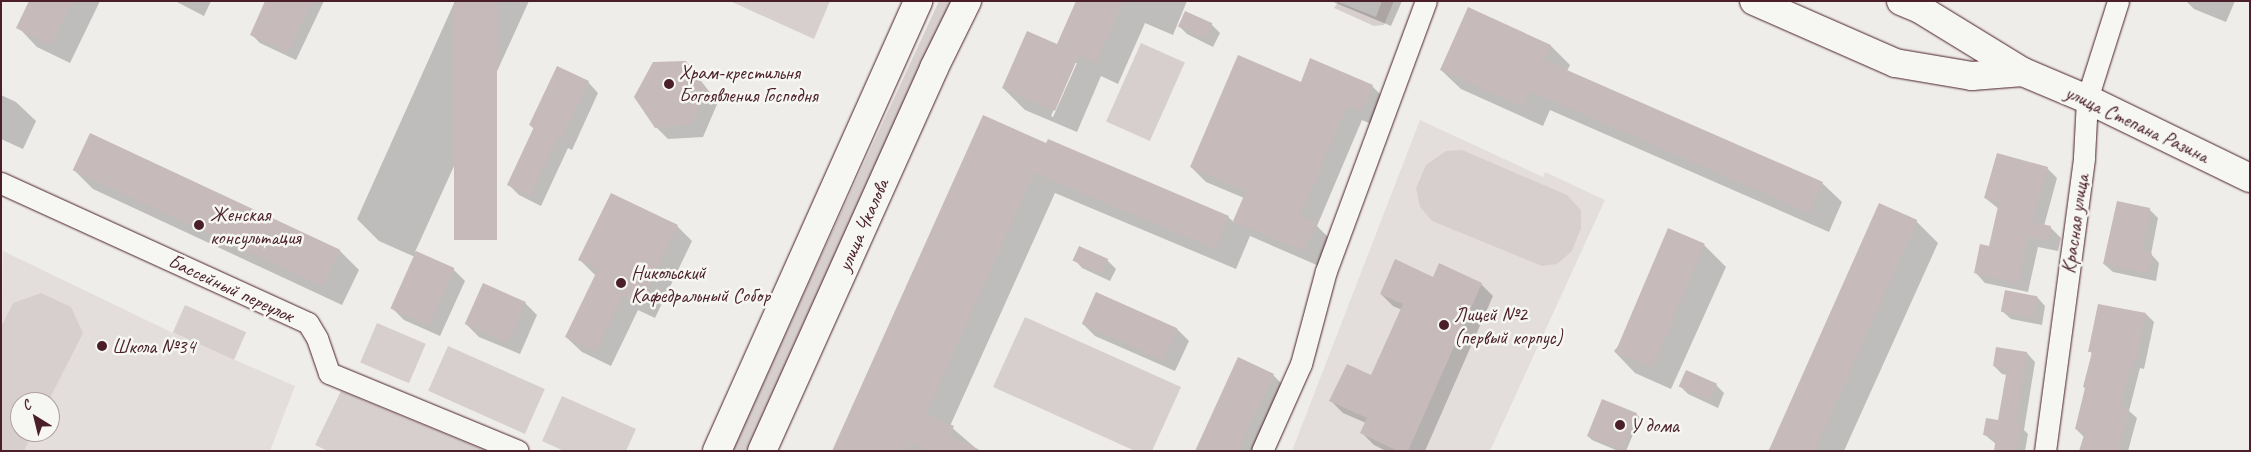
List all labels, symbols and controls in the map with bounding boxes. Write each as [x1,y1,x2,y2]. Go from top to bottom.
place label: Храм-крестильня Богоявления Господня [679,60,818,107]
marker: Храм-крестильня Богоявления Господня [663,78,675,90]
street label: улица Степана Разина [2062,80,2212,168]
street label: Красная улица [2056,173,2094,275]
street label: улица Чкалова [832,176,894,274]
place label: Женская консультация [210,202,301,249]
marker: Женская консультация [192,218,206,232]
street label: Бассейный переулок [165,249,297,327]
place label: Никольский Кафедральный Собор [631,260,770,307]
marker: Никольский Кафедральный Собор [615,277,627,289]
place label: Лицей №2 (первый корпус) [1454,302,1562,349]
marker: Лицей №2 (первый корпус) [1438,319,1450,331]
place label: Школа №34 [112,334,195,358]
marker: Школа №34 [96,340,108,352]
north arrow [10,392,60,442]
text: С [19,396,34,414]
place label: У дома [1630,413,1679,437]
marker: У дома [1614,419,1626,431]

